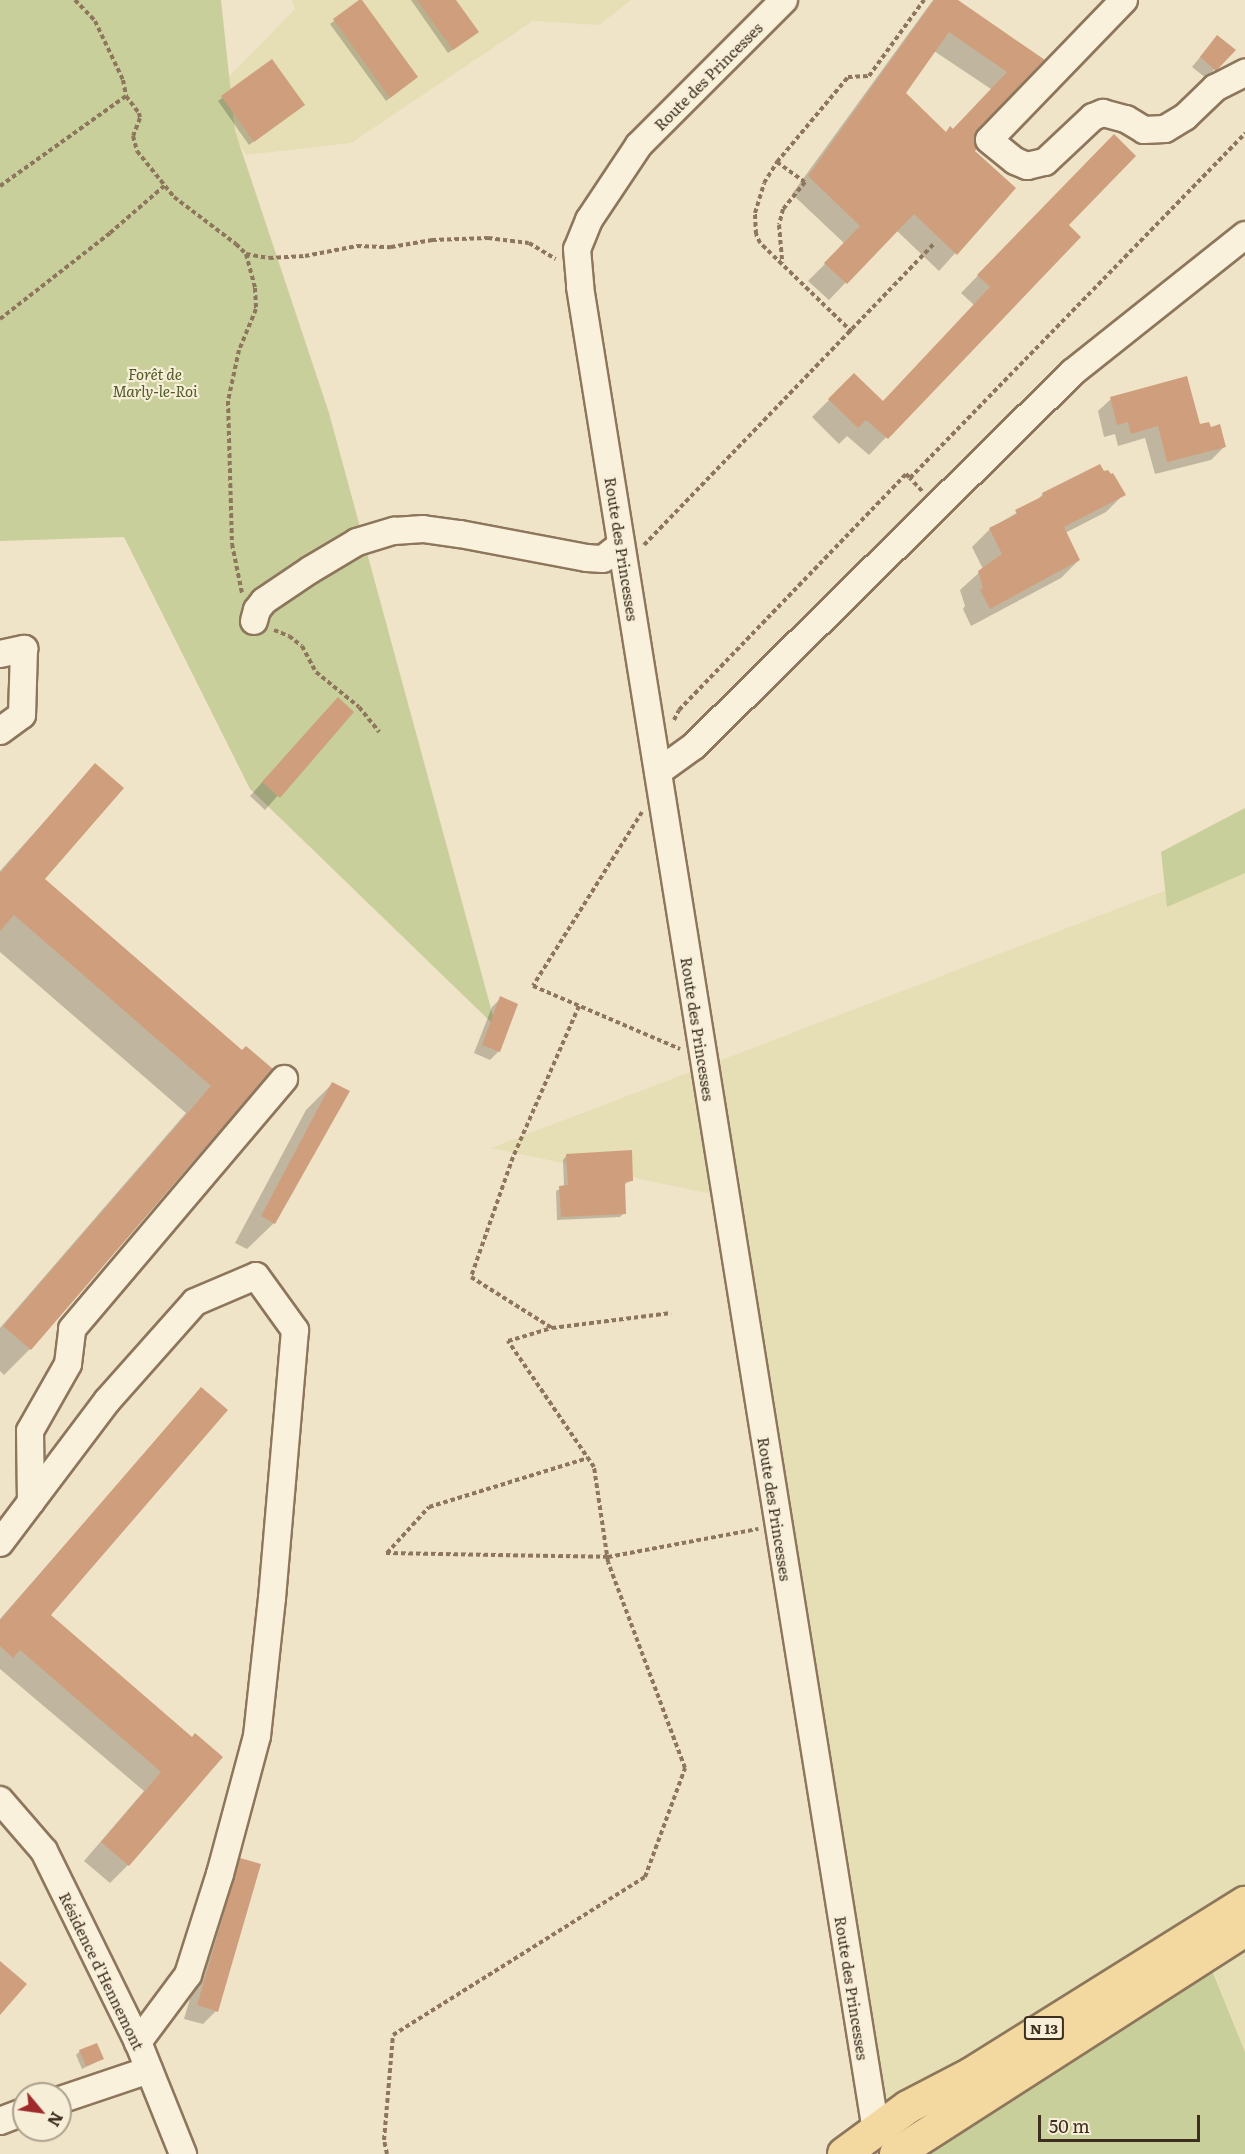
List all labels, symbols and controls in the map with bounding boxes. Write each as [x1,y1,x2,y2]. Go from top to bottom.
street label: Route des Princesses [650,18,766,134]
park label: Forêt de Marly-le-Roi [112,364,198,399]
street label: Route des Princesses [602,476,642,622]
street label: Route des Princesses [678,956,718,1102]
street label: Route des Princesses [755,1436,795,1582]
street label: Résidence d'Hennemont [56,1889,148,2053]
street label: Route des Princesses [832,1915,872,2061]
road number: N 13 [1023,2017,1065,2039]
north arrow [12,2082,72,2142]
scale bar [1041,2103,1203,2141]
text: N [42,2108,70,2131]
text: 50 m [1049,2112,1090,2139]

